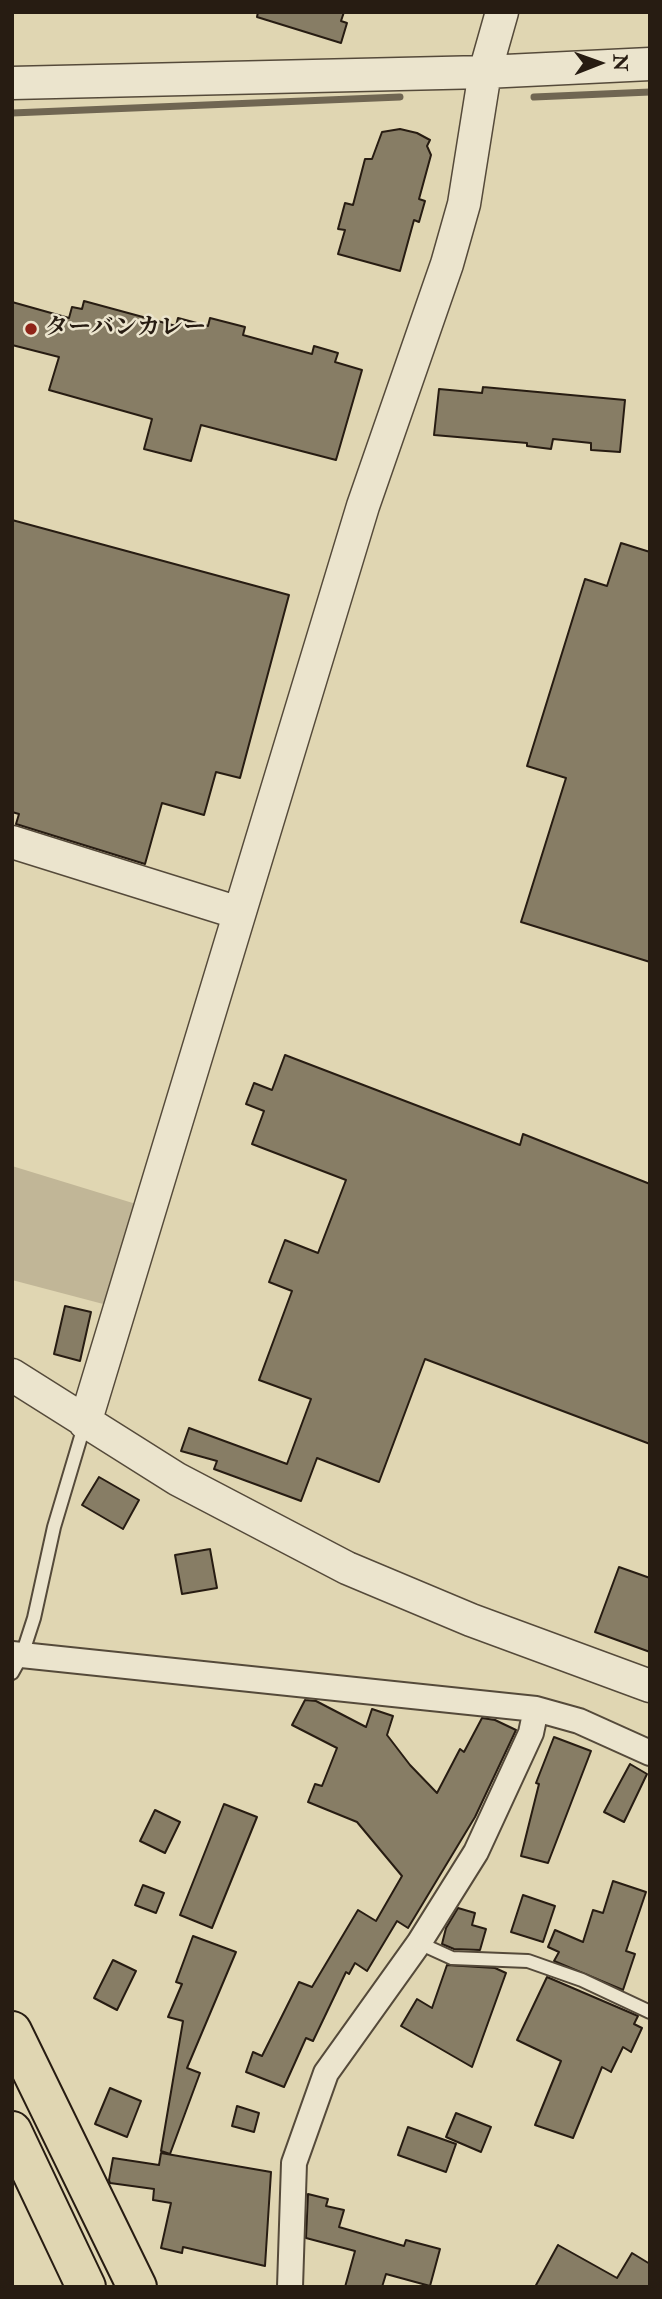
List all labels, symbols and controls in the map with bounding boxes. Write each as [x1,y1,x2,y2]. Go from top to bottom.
north arrow [564,28,634,98]
text: N [608,54,632,71]
place label: ターバンカレー [45,315,206,343]
marker: ターバンカレー [23,321,39,337]

